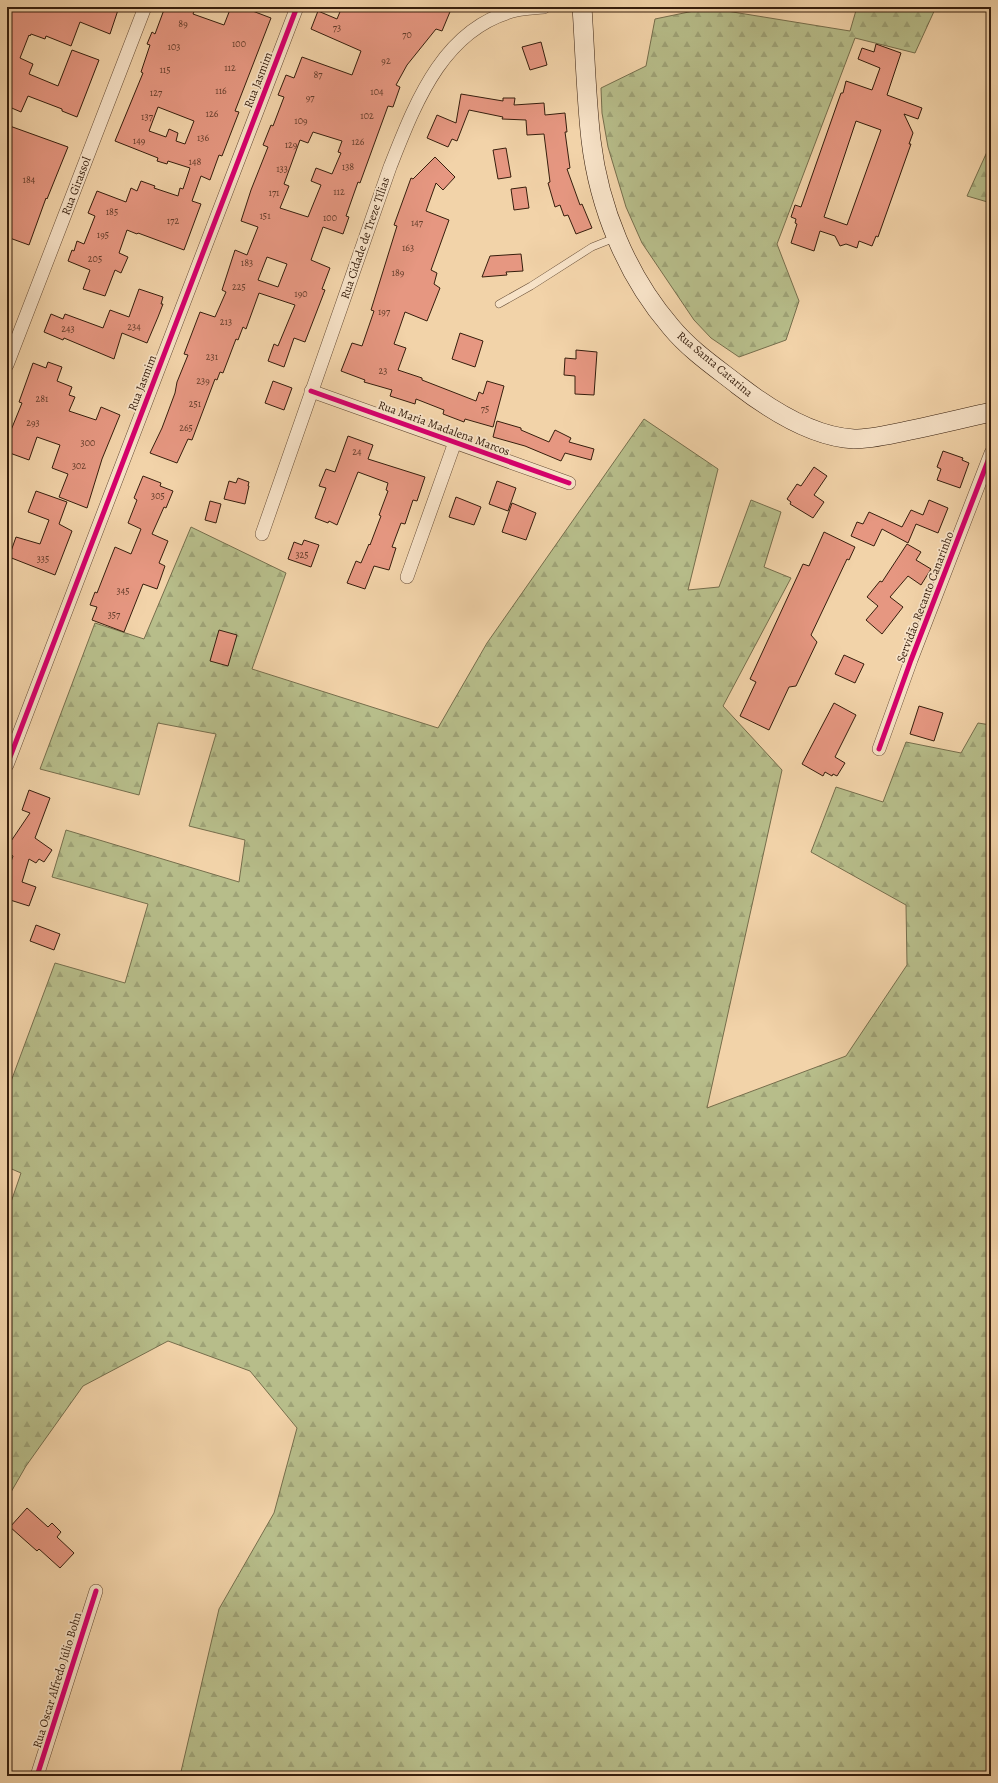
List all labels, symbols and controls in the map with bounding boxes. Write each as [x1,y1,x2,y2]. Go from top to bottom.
house number: 89 [178,17,188,30]
house number: 73 [333,21,341,34]
house number: 70 [402,28,412,41]
house number: 100 [232,37,246,50]
house number: 103 [168,40,180,53]
street label: Rua Jasmim [240,50,276,110]
house number: 92 [381,54,391,67]
house number: 112 [224,61,236,74]
house number: 115 [159,63,171,76]
house number: 87 [313,68,323,81]
house number: 116 [215,84,227,97]
house number: 104 [370,85,384,98]
house number: 127 [150,86,163,99]
house number: 97 [306,91,315,104]
house number: 126 [206,107,219,120]
house number: 102 [360,109,374,122]
house number: 137 [141,110,154,123]
house number: 109 [294,114,308,127]
house number: 136 [197,131,209,144]
house number: 149 [133,134,146,147]
house number: 126 [352,135,365,148]
house number: 129 [285,138,298,151]
street label: Rua Girassol [58,154,94,217]
house number: 148 [189,155,202,168]
house number: 138 [342,160,354,173]
house number: 133 [276,162,288,175]
house number: 184 [23,173,36,186]
street label: Rua Cidade de Treze Tílias [337,175,393,301]
house number: 112 [333,185,345,198]
house number: 171 [268,186,280,199]
house number: 185 [106,205,118,218]
house number: 151 [259,209,271,222]
house number: 100 [323,211,337,224]
house number: 172 [167,214,179,227]
house number: 147 [411,216,424,229]
house number: 195 [97,228,109,241]
house number: 163 [402,241,414,254]
house number: 205 [88,252,102,265]
house number: 183 [241,256,253,269]
house number: 189 [392,266,405,279]
house number: 225 [232,280,246,293]
house number: 190 [294,287,308,300]
house number: 197 [378,305,391,318]
house number: 213 [220,315,232,328]
house number: 234 [127,320,141,333]
house number: 243 [61,322,75,335]
street label: Rua Santa Catarina [674,328,757,401]
house number: 231 [206,350,219,363]
street label: Rua Jasmim [124,353,160,413]
house number: 23 [379,364,387,377]
house number: 239 [196,374,210,387]
house number: 281 [35,392,49,405]
house number: 251 [189,397,202,410]
street label: Rua Maria Madalena Marcos [376,397,512,459]
house number: 75 [481,402,489,415]
house number: 293 [26,416,40,429]
house number: 265 [179,421,193,434]
house number: 300 [81,436,95,449]
house number: 24 [352,445,362,458]
house number: 302 [72,459,86,472]
house number: 305 [151,489,165,502]
street label: Servidão Recanto Canarinho [893,529,957,665]
house number: 325 [295,548,309,561]
house number: 335 [37,552,49,565]
house number: 345 [117,584,130,597]
house number: 357 [108,608,121,621]
street label: Rua Oscar Alfredo Júlio Bohn [29,1610,85,1750]

